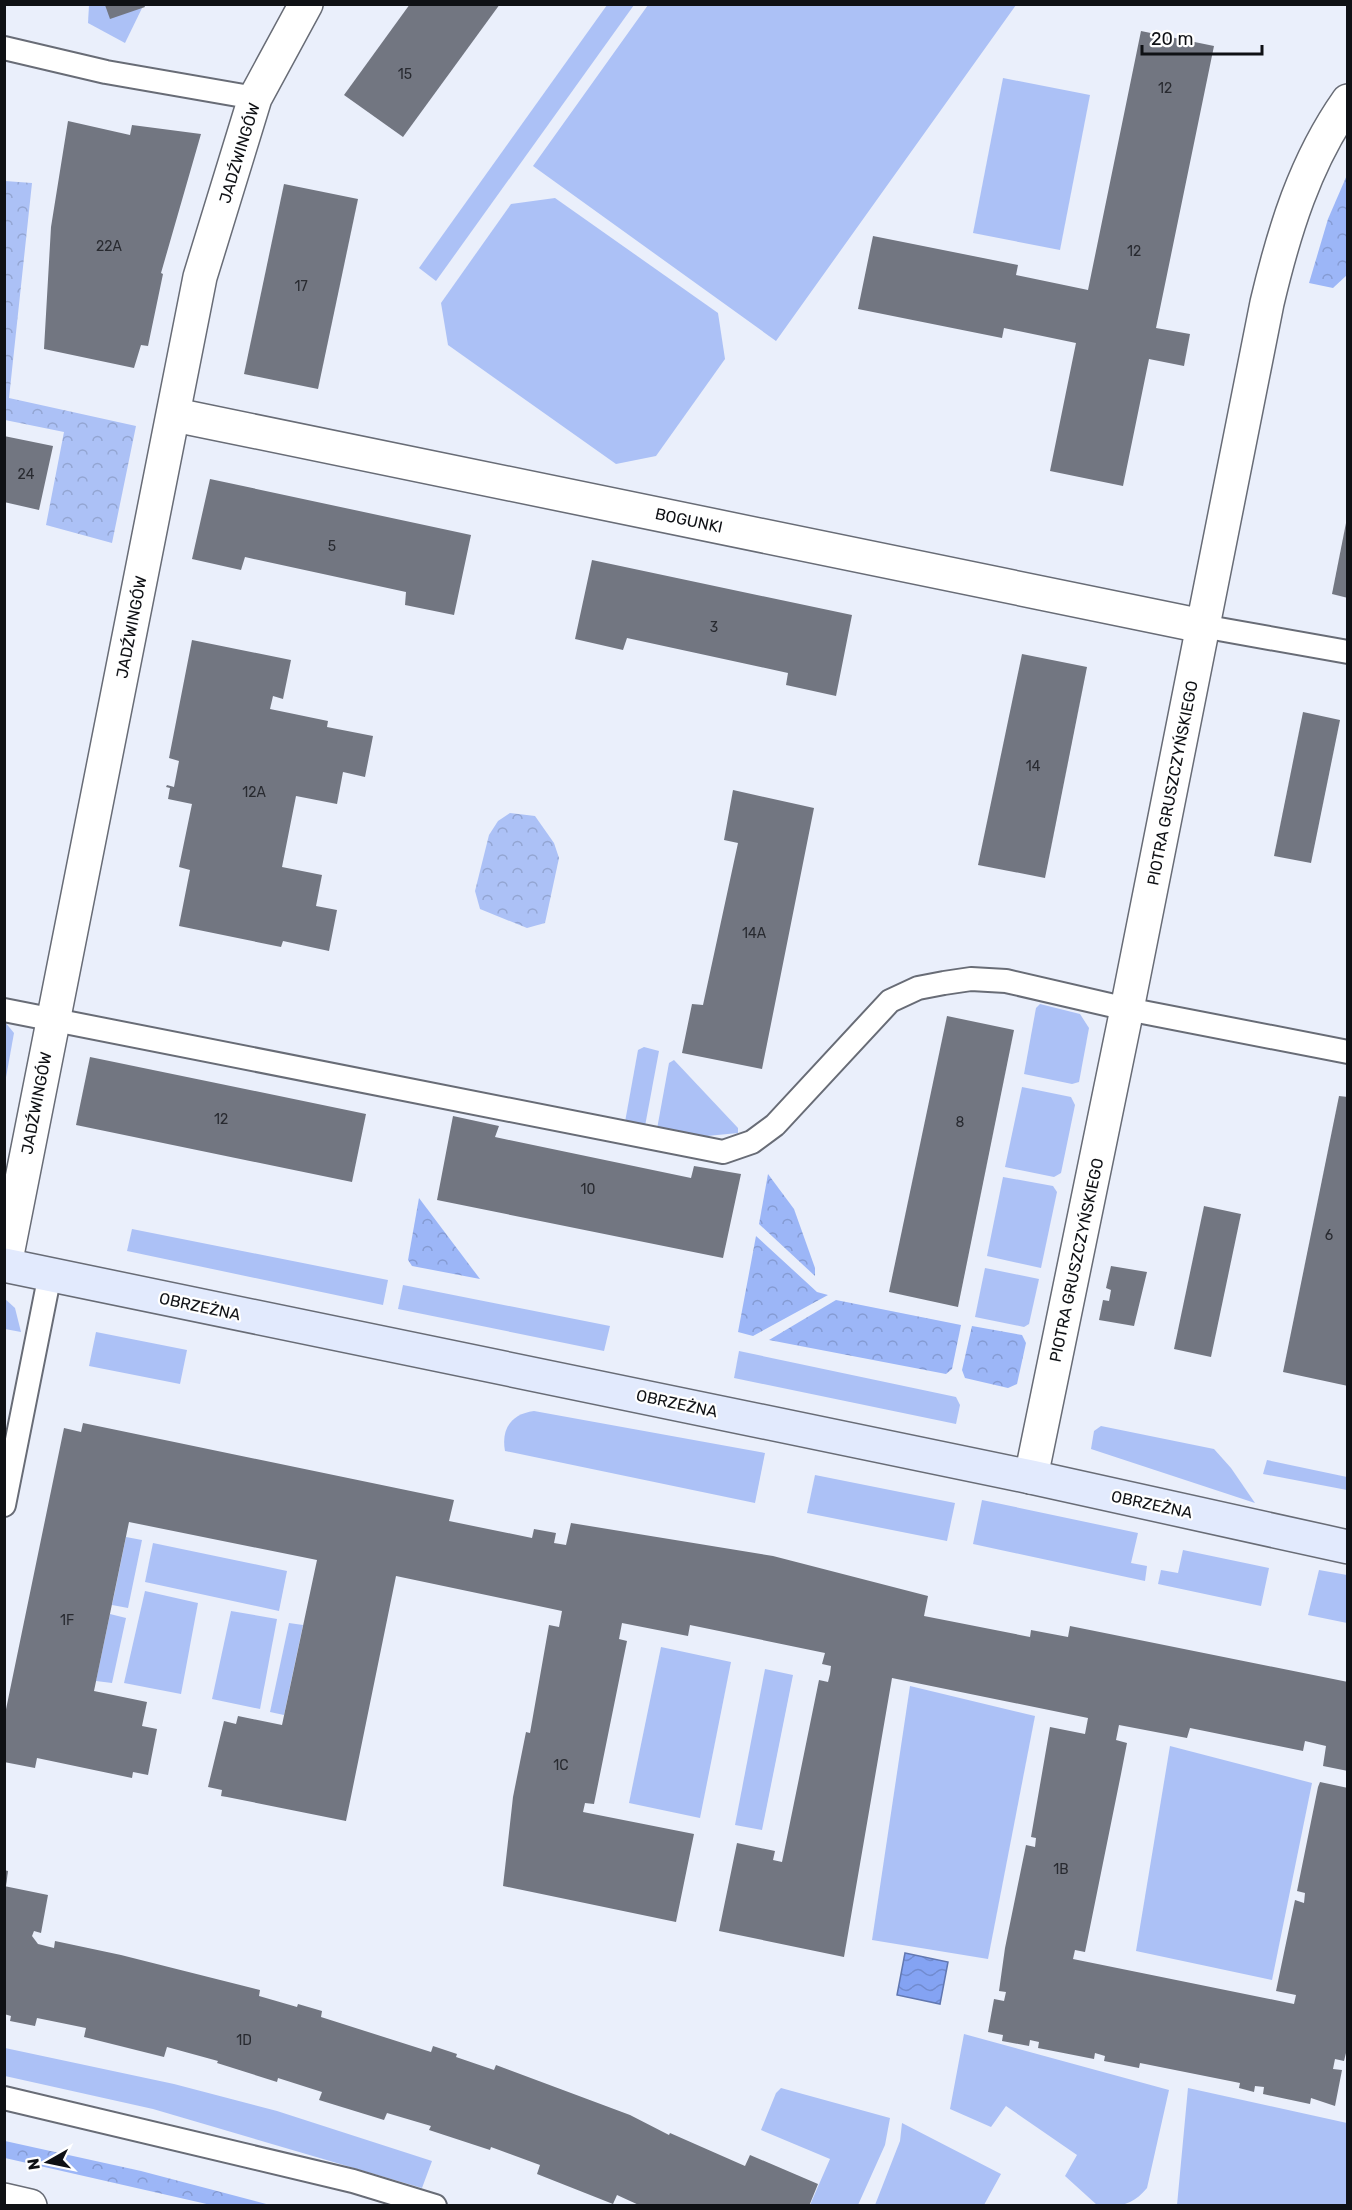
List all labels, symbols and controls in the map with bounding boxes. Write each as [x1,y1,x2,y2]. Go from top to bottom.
scale bar [1142,18,1262,56]
text: 20 m [1151,28,1193,50]
house number: 15 [398,66,412,83]
house number: 12 [1158,80,1172,97]
street label: JADŹWINGÓW [214,100,264,206]
house number: 22A [96,238,123,255]
house number: 12 [1127,243,1141,260]
house number: 17 [294,278,308,295]
house number: 24 [18,466,35,483]
street label: BOGUNKI [653,504,724,537]
house number: 5 [328,538,336,555]
street label: JADŹWINGÓW [111,574,151,680]
house number: 3 [710,619,718,636]
street label: PIOTRA GRUSZCZYŃSKIEGO [1143,679,1202,887]
house number: 14 [1026,758,1041,775]
house number: 12A [242,784,266,801]
house number: 14A [742,925,767,942]
street label: JADŹWINGÓW [16,1050,56,1156]
house number: 12 [214,1111,228,1128]
house number: 8 [956,1114,965,1131]
street label: PIOTRA GRUSZCZYŃSKIEGO [1046,1156,1107,1364]
house number: 10 [581,1181,596,1198]
house number: 6 [1325,1227,1333,1244]
street label: OBRZEŻNA [157,1289,243,1324]
street label: OBRZEŻNA [634,1386,720,1421]
street label: OBRZEŻNA [1109,1487,1195,1522]
house number: 1F [60,1612,74,1629]
house number: 1C [553,1757,569,1774]
house number: 1B [1053,1861,1069,1878]
house number: 1D [236,2032,252,2049]
north arrow [18,2132,78,2192]
text: N [23,2157,44,2171]

